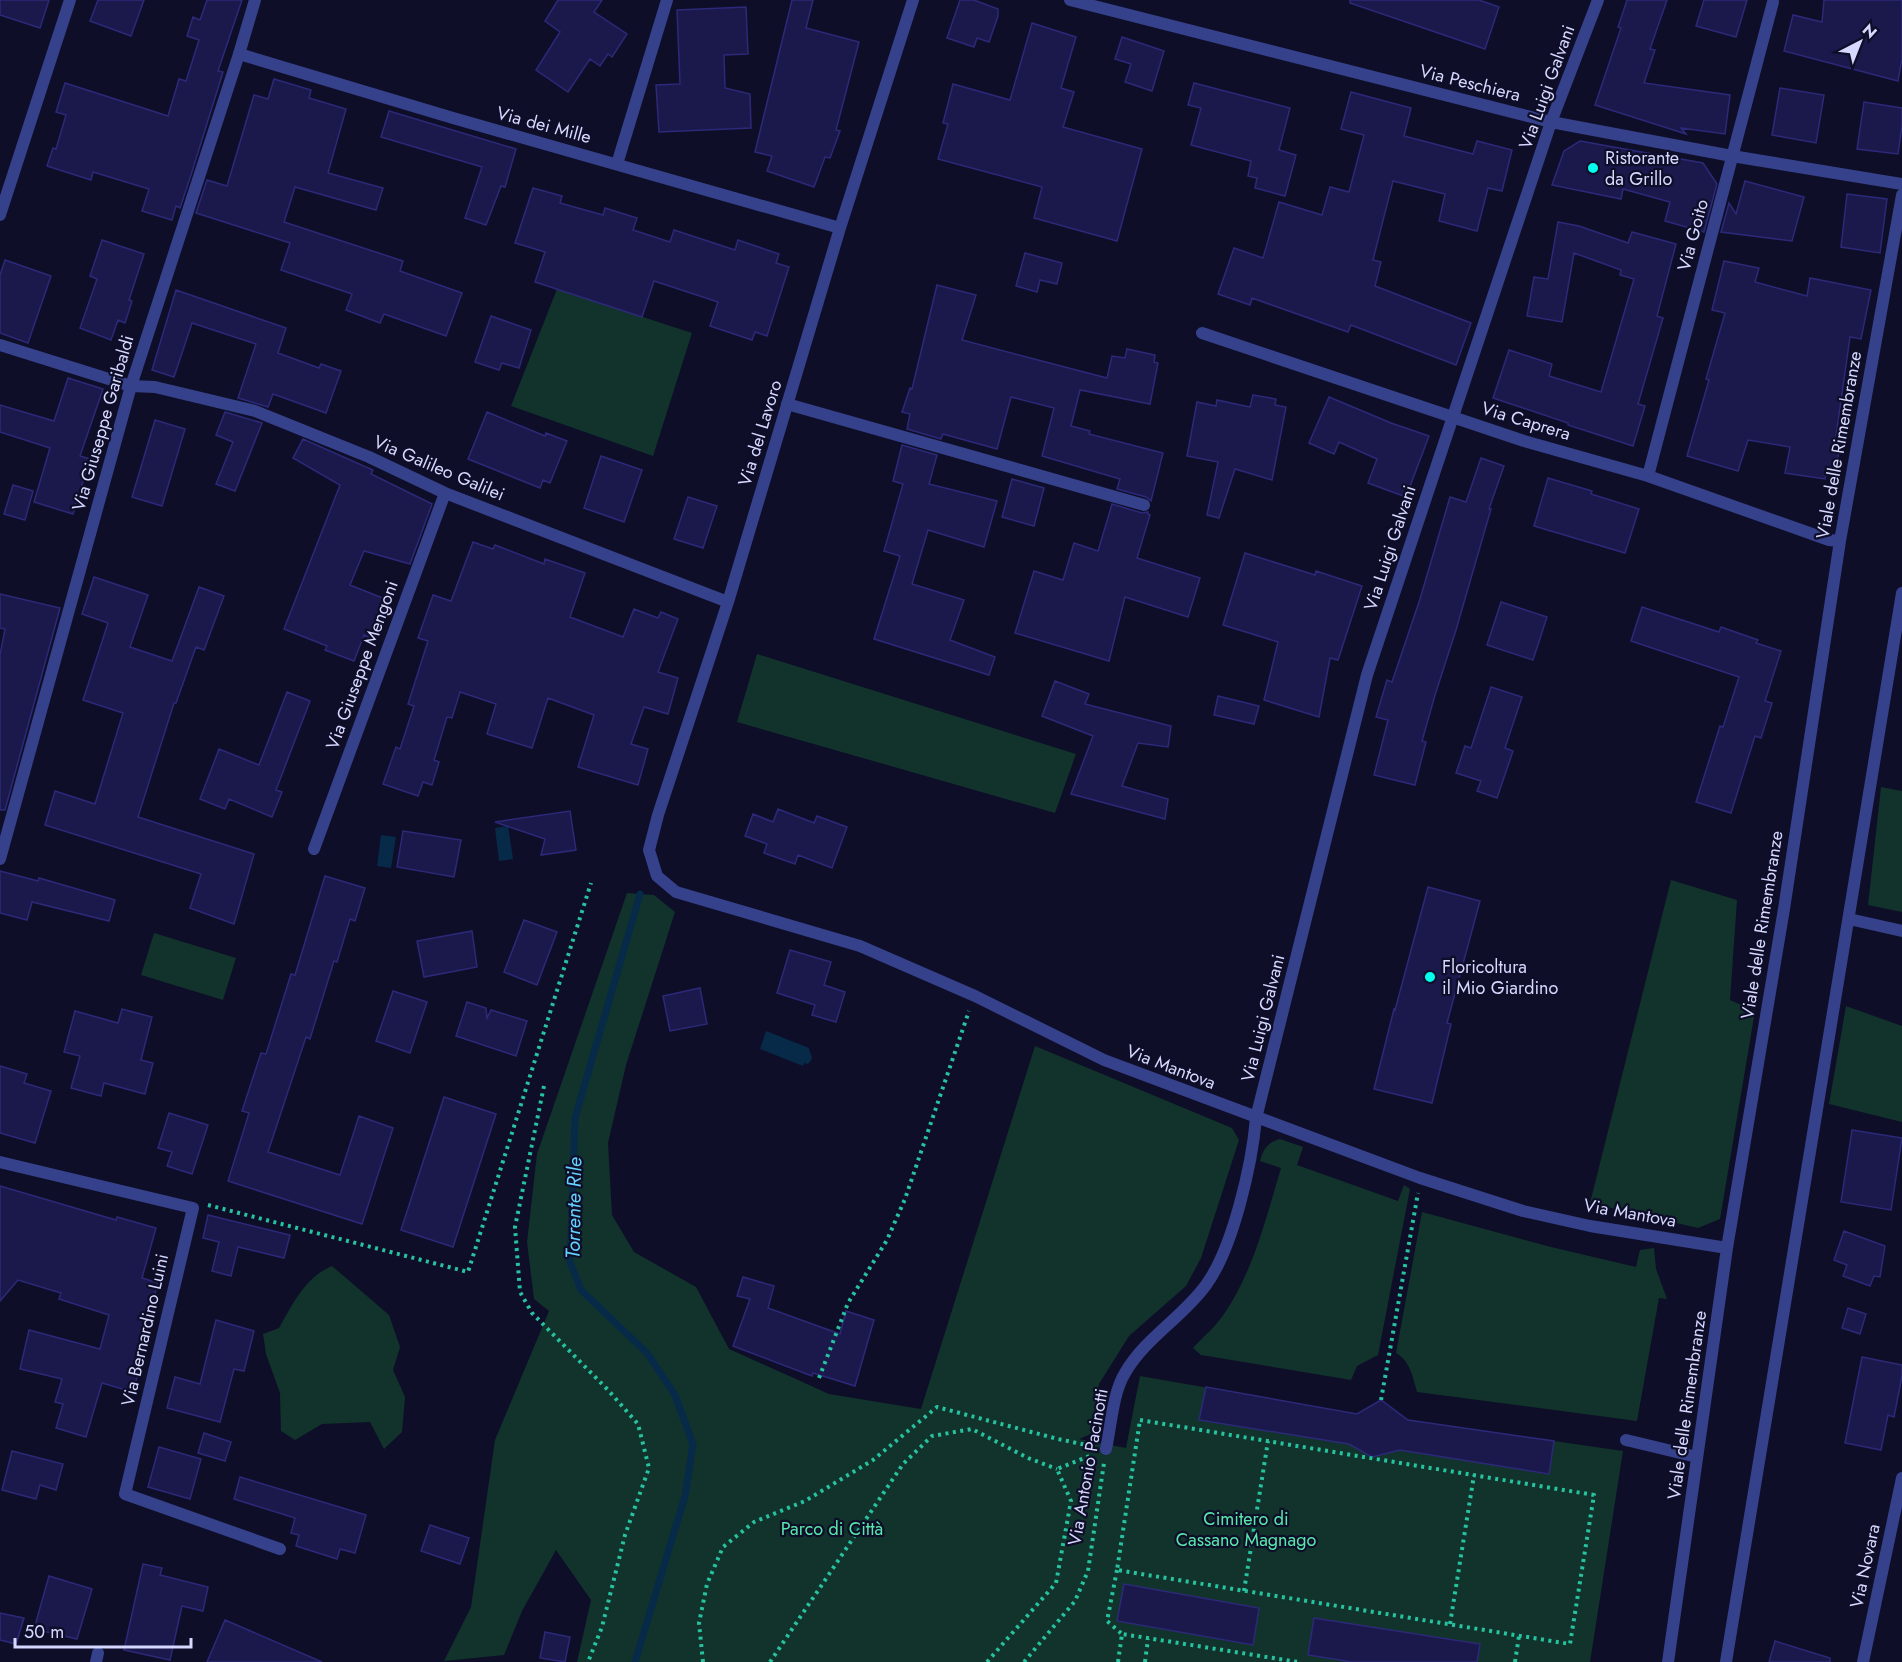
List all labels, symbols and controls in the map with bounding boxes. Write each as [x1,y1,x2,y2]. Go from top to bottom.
north arrow [1830,12,1890,72]
text: N [1857,18,1882,44]
street label: Via Luigi Galvani [1513,21,1581,153]
street label: Via Peschiera [1417,58,1523,108]
street label: Via dei Mille [494,100,594,150]
place label: Ristorante da Grillo [1605,145,1679,192]
marker: Ristorante da Grillo [1586,161,1600,175]
street label: Via Goito [1671,196,1715,274]
street label: Via Giuseppe Garibaldi [65,332,141,514]
street label: Viale delle Rimembranze [1810,349,1868,541]
street label: Via del Lavoro [732,377,788,489]
street label: Via Caprera [1478,395,1574,447]
street label: Via Galileo Galilei [369,429,509,507]
street label: Via Luigi Galvani [1358,482,1422,614]
street label: Via Giuseppe Mengoni [319,577,405,753]
street label: Viale delle Rimembranze [1734,829,1790,1021]
street label: Via Luigi Galvani [1235,952,1291,1084]
place label: Floricoltura il Mio Giardino [1442,954,1559,1001]
marker: Floricoltura il Mio Giardino [1423,970,1437,984]
street label: Via Mantova [1123,1038,1219,1096]
water label: Torrente Rile [559,1157,589,1259]
street label: Via Mantova [1582,1192,1678,1234]
street label: Via Bernardino Luini [115,1251,175,1409]
street label: Viale delle Rimembranze [1661,1309,1713,1501]
street label: Via Antonio Pacinotti [1061,1386,1115,1548]
park label: Cimitero di Cassano Magnago [1176,1506,1316,1553]
park label: Parco di Città [781,1516,883,1542]
street label: Via Novara [1843,1521,1887,1611]
scale bar [15,1611,190,1649]
text: 50 m [24,1619,64,1645]

